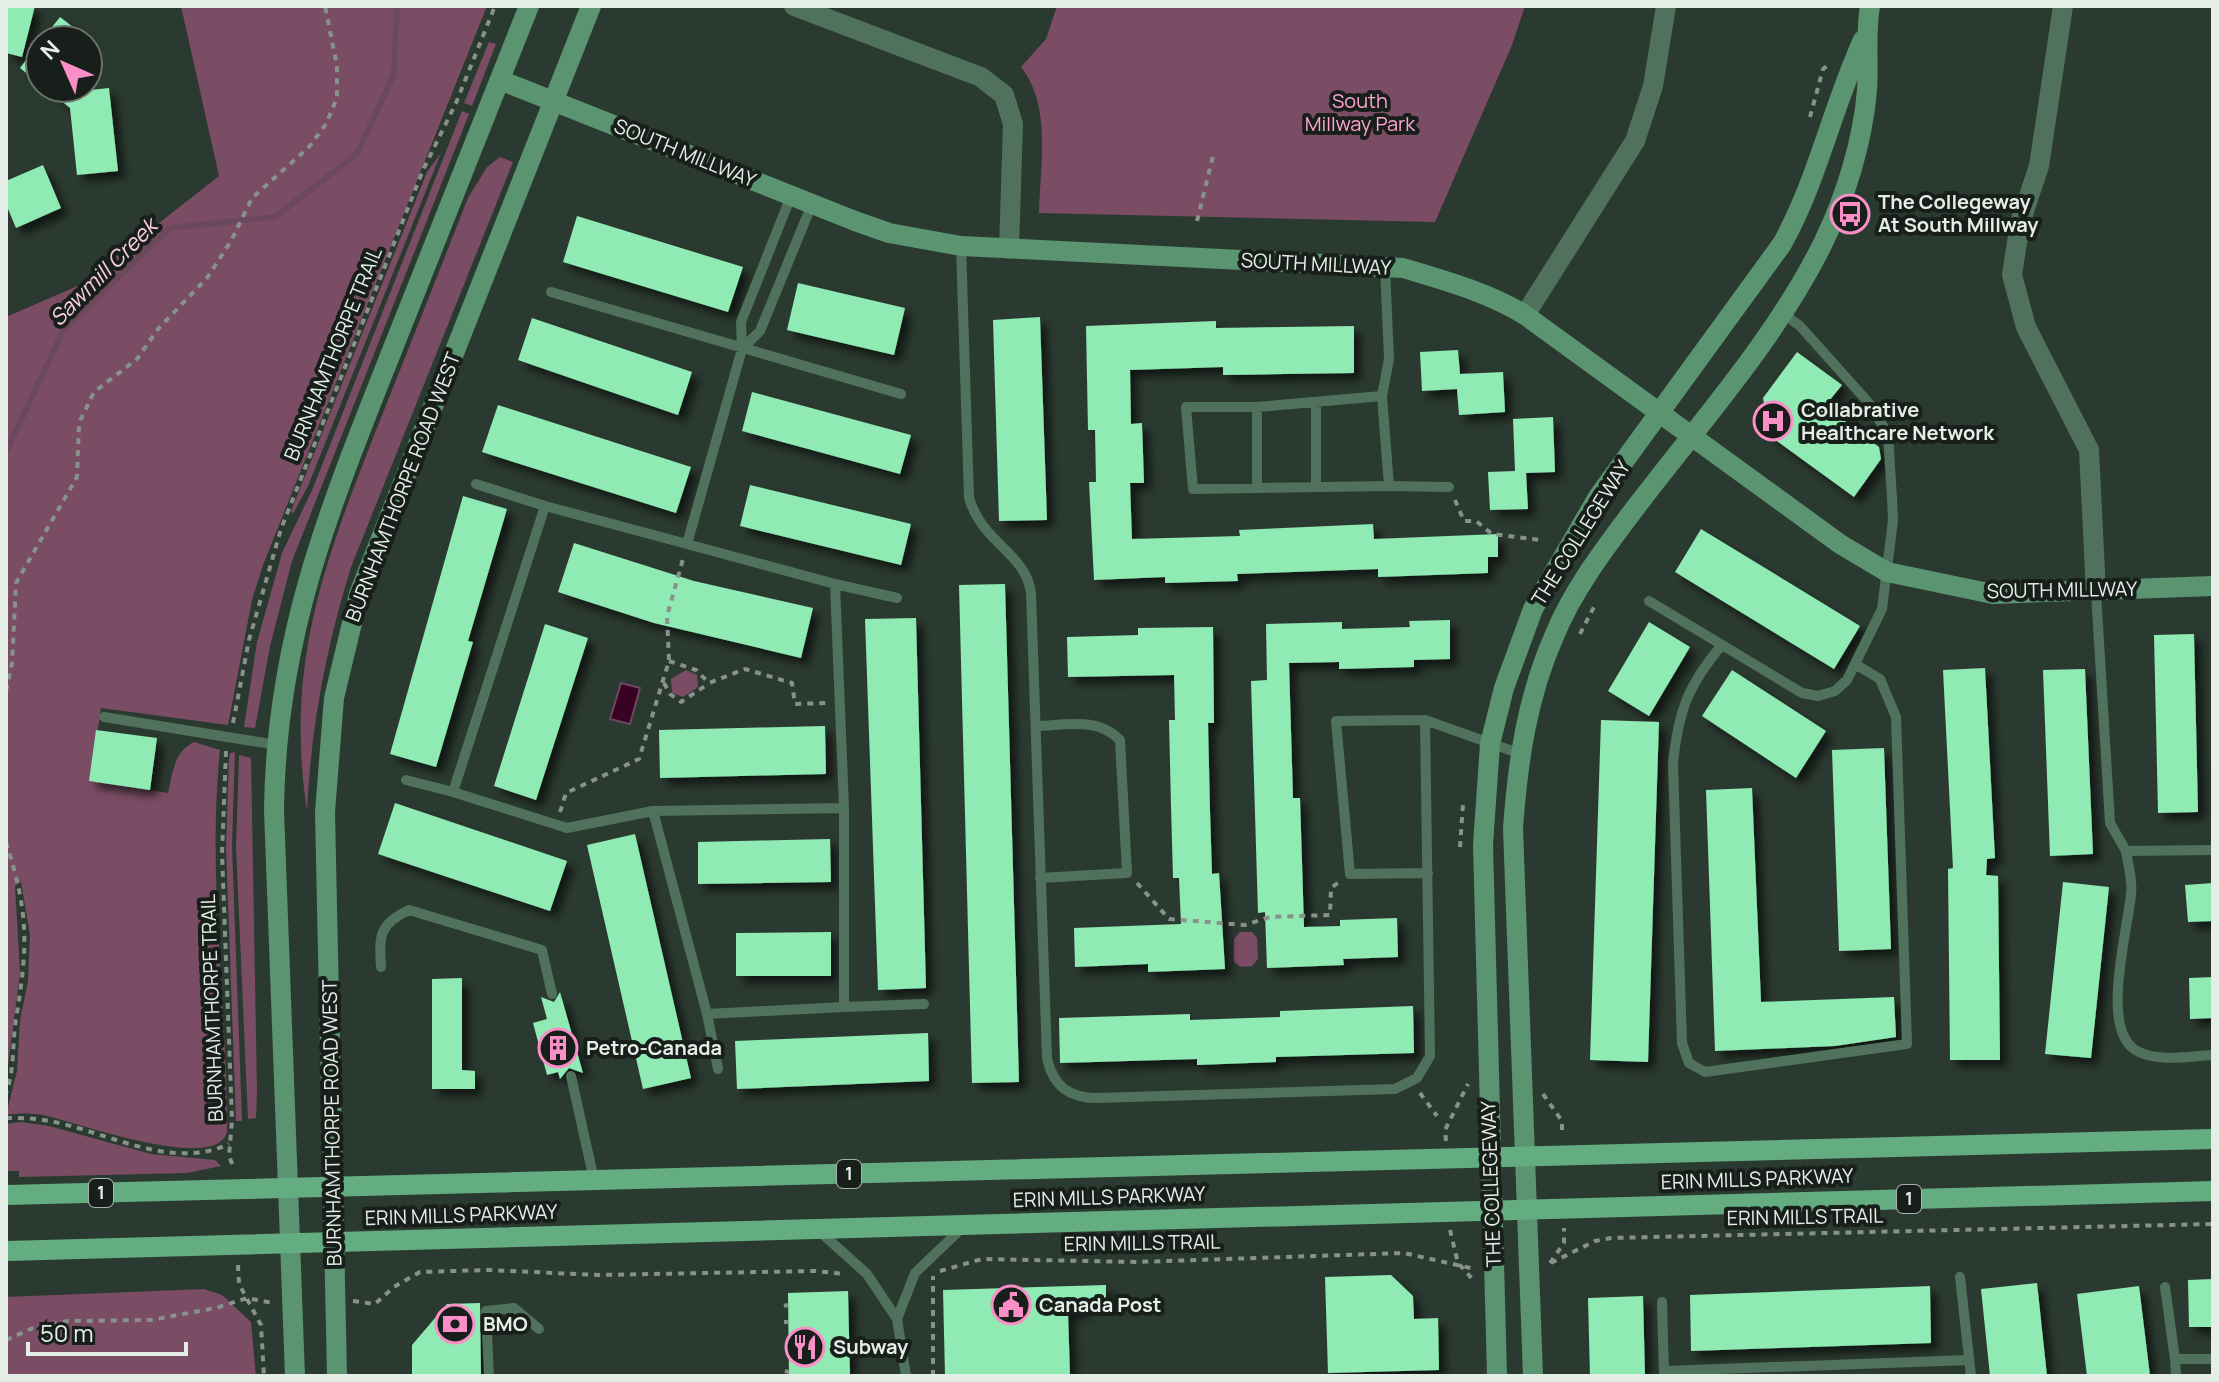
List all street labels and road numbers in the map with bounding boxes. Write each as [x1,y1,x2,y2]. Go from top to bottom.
street label: SOUTH MILLWAY [610,112,761,194]
street label: BURNHAMTHORPE TRAIL [277,243,388,465]
street label: SOUTH MILLWAY [1240,246,1393,281]
street label: BURNHAMTHORPE ROAD WEST [339,348,467,625]
street label: THE COLLEGEWAY [1525,454,1637,610]
street label: SOUTH MILLWAY [1986,575,2138,604]
street label: BURNHAMTHORPE TRAIL [194,894,229,1122]
street label: BURNHAMTHORPE ROAD WEST [316,979,347,1267]
street label: THE COLLEGEWAY [1474,1100,1507,1268]
road number: 1 [837,1160,861,1188]
street label: ERIN MILLS PARKWAY [1660,1162,1855,1195]
road number: 1 [89,1179,113,1207]
street label: ERIN MILLS PARKWAY [1012,1180,1207,1213]
road number: 1 [1897,1185,1921,1213]
street label: ERIN MILLS PARKWAY [364,1198,559,1231]
street label: ERIN MILLS TRAIL [1726,1202,1884,1231]
street label: ERIN MILLS TRAIL [1063,1228,1221,1257]

